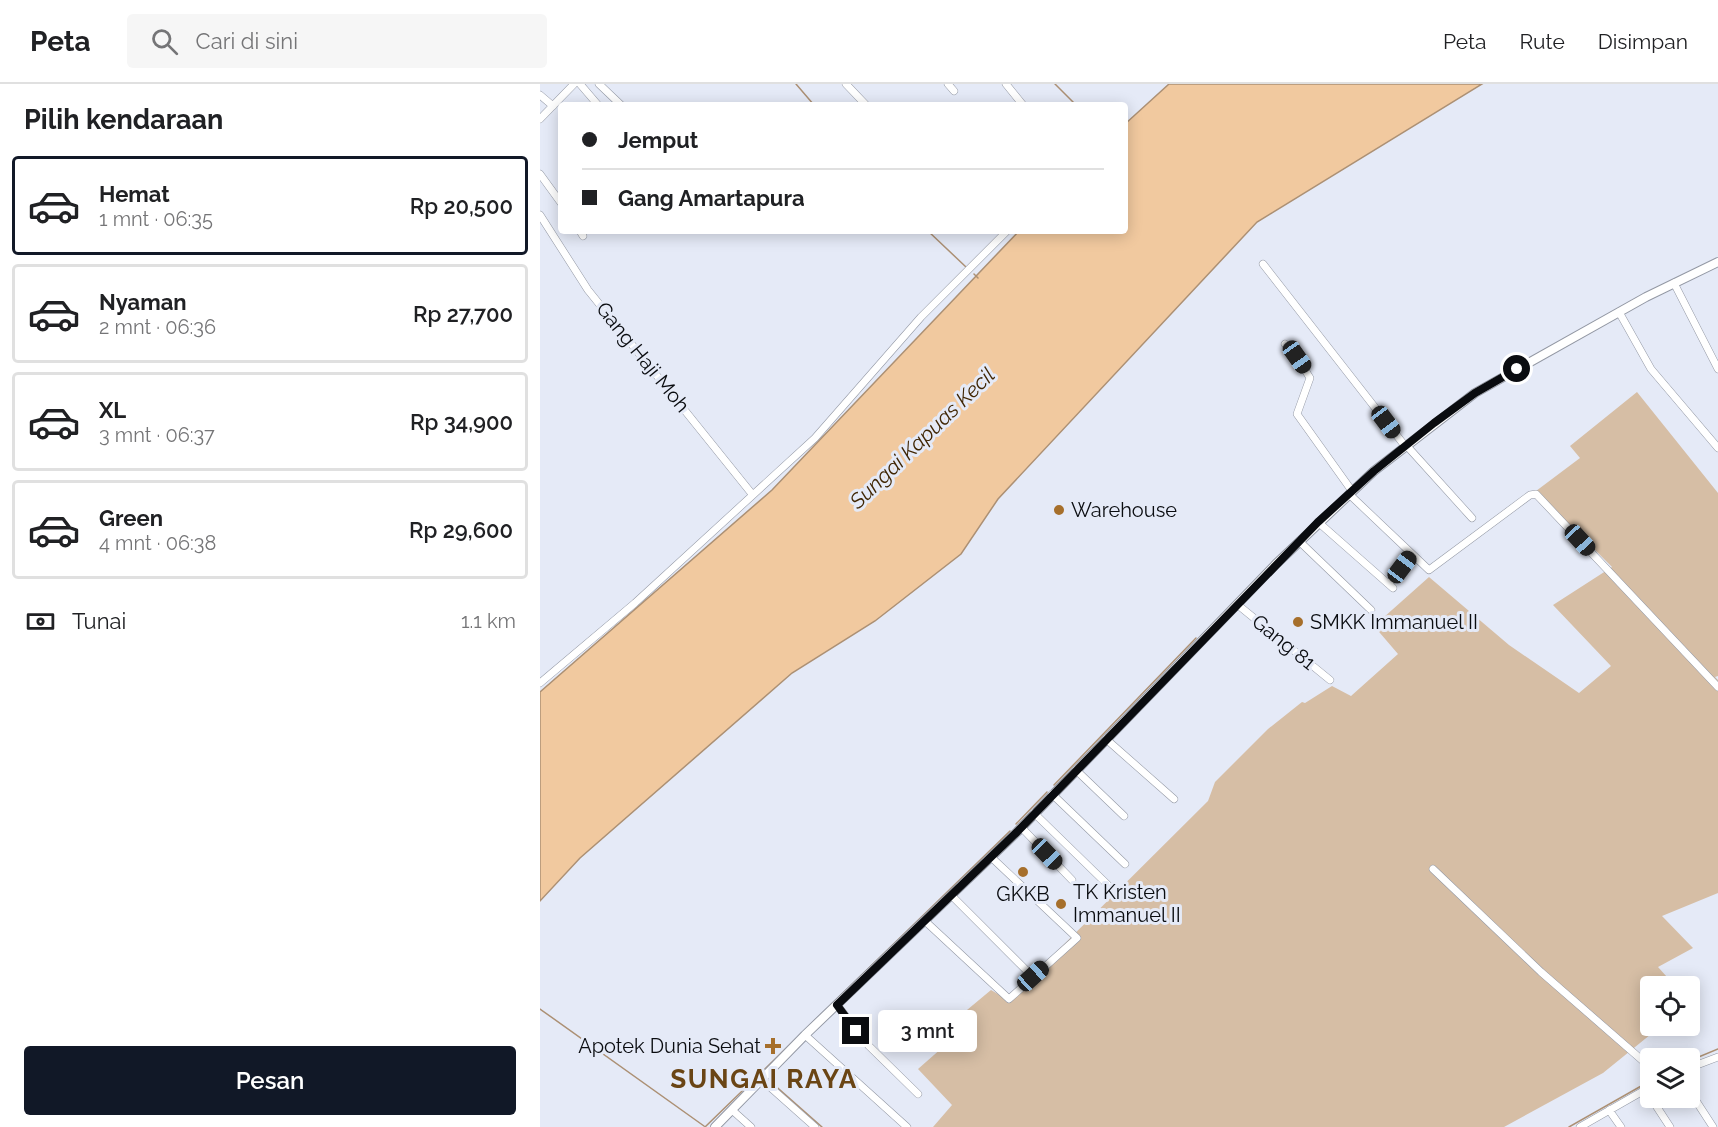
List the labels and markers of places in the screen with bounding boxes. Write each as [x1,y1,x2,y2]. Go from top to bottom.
place label: Warehouse [1071,498,1177,522]
marker: Warehouse [1052,503,1066,517]
place label: SMKK Immanuel II [1310,610,1478,634]
marker: SMKK Immanuel II [1291,615,1305,629]
marker: GKKB [1016,865,1030,879]
place label: TK Kristen Immanuel II [1073,880,1181,927]
place label: GKKB [996,882,1050,906]
marker: TK Kristen Immanuel II [1054,897,1068,911]
place label: Apotek Dunia Sehat [578,1034,761,1058]
marker: Apotek Dunia Sehat [766,1039,780,1053]

